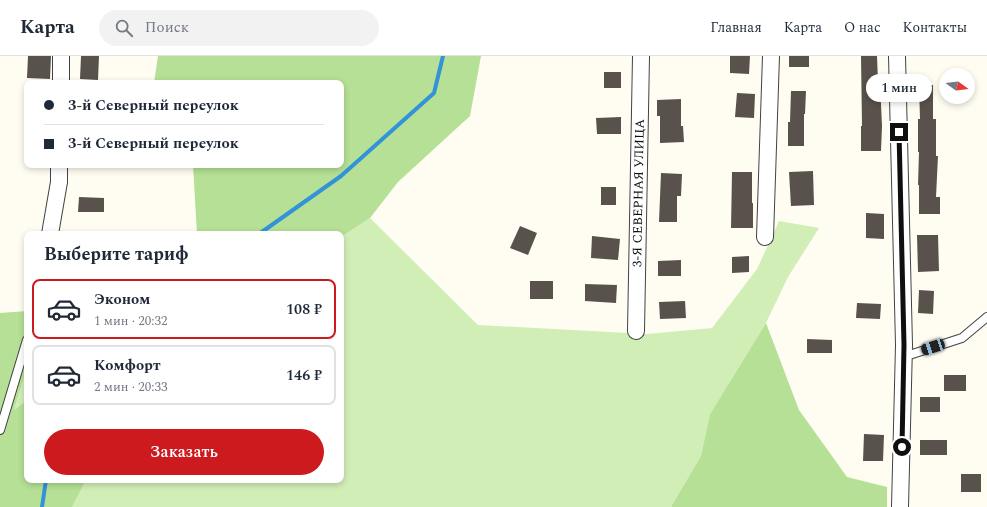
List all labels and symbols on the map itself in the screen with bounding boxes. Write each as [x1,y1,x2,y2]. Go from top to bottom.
north arrow [939,68,975,104]
callout: 1 мин [866,74,932,102]
street label: 3-Я СЕВЕРНАЯ УЛИЦА [627,119,650,267]
route end [890,123,908,141]
car [920,338,946,356]
route start [893,438,911,456]

